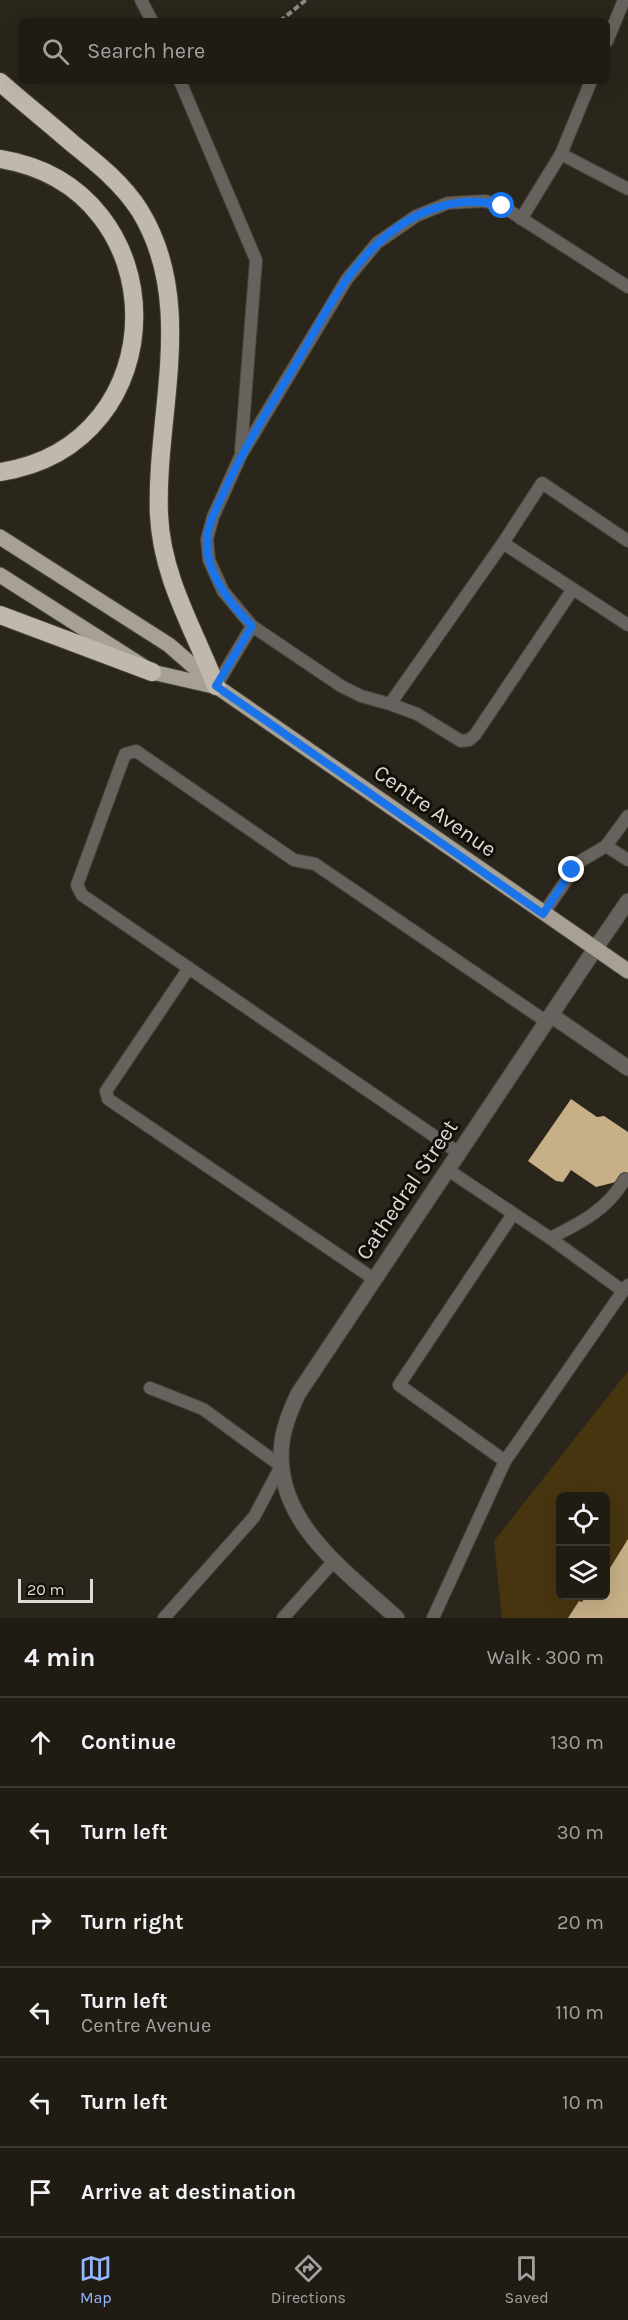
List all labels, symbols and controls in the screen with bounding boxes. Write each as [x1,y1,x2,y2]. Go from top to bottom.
search box [18,18,610,84]
icon: search [39,35,72,68]
text: Search here [87,38,205,64]
route start [488,192,514,218]
street label: Centre Avenue [369,759,501,863]
route end [558,856,584,882]
street label: Cathedral Street [351,1115,463,1265]
map controls [556,1492,610,1600]
button: locate [556,1492,610,1546]
button: layers [556,1546,610,1600]
scale bar [18,1576,93,1604]
text: 20 m [27,1580,65,1599]
text: 4 min [24,1642,95,1673]
text: Walk · 300 m [487,1646,604,1669]
icon: ahead [24,1726,57,1759]
text: Continue [81,1729,176,1755]
text: 130 m [550,1731,604,1754]
icon: left [24,1816,57,1849]
text: Turn left [81,1819,168,1845]
text: 30 m [557,1821,604,1844]
icon: right [24,1906,57,1939]
text: Turn right [81,1909,184,1935]
text: 20 m [557,1911,604,1934]
text: Turn left [81,1988,168,2014]
icon: left [24,1996,57,2029]
text: 110 m [555,2001,604,2024]
text: Centre Avenue [81,2014,211,2037]
icon: left [24,2086,57,2119]
text: Turn left [81,2089,168,2115]
text: 10 m [562,2091,604,2114]
icon: arrive [24,2176,57,2209]
text: Arrive at destination [81,2179,296,2205]
tab: Map [79,2252,112,2307]
tab: Directions [271,2252,346,2307]
tab: Saved [505,2252,549,2307]

